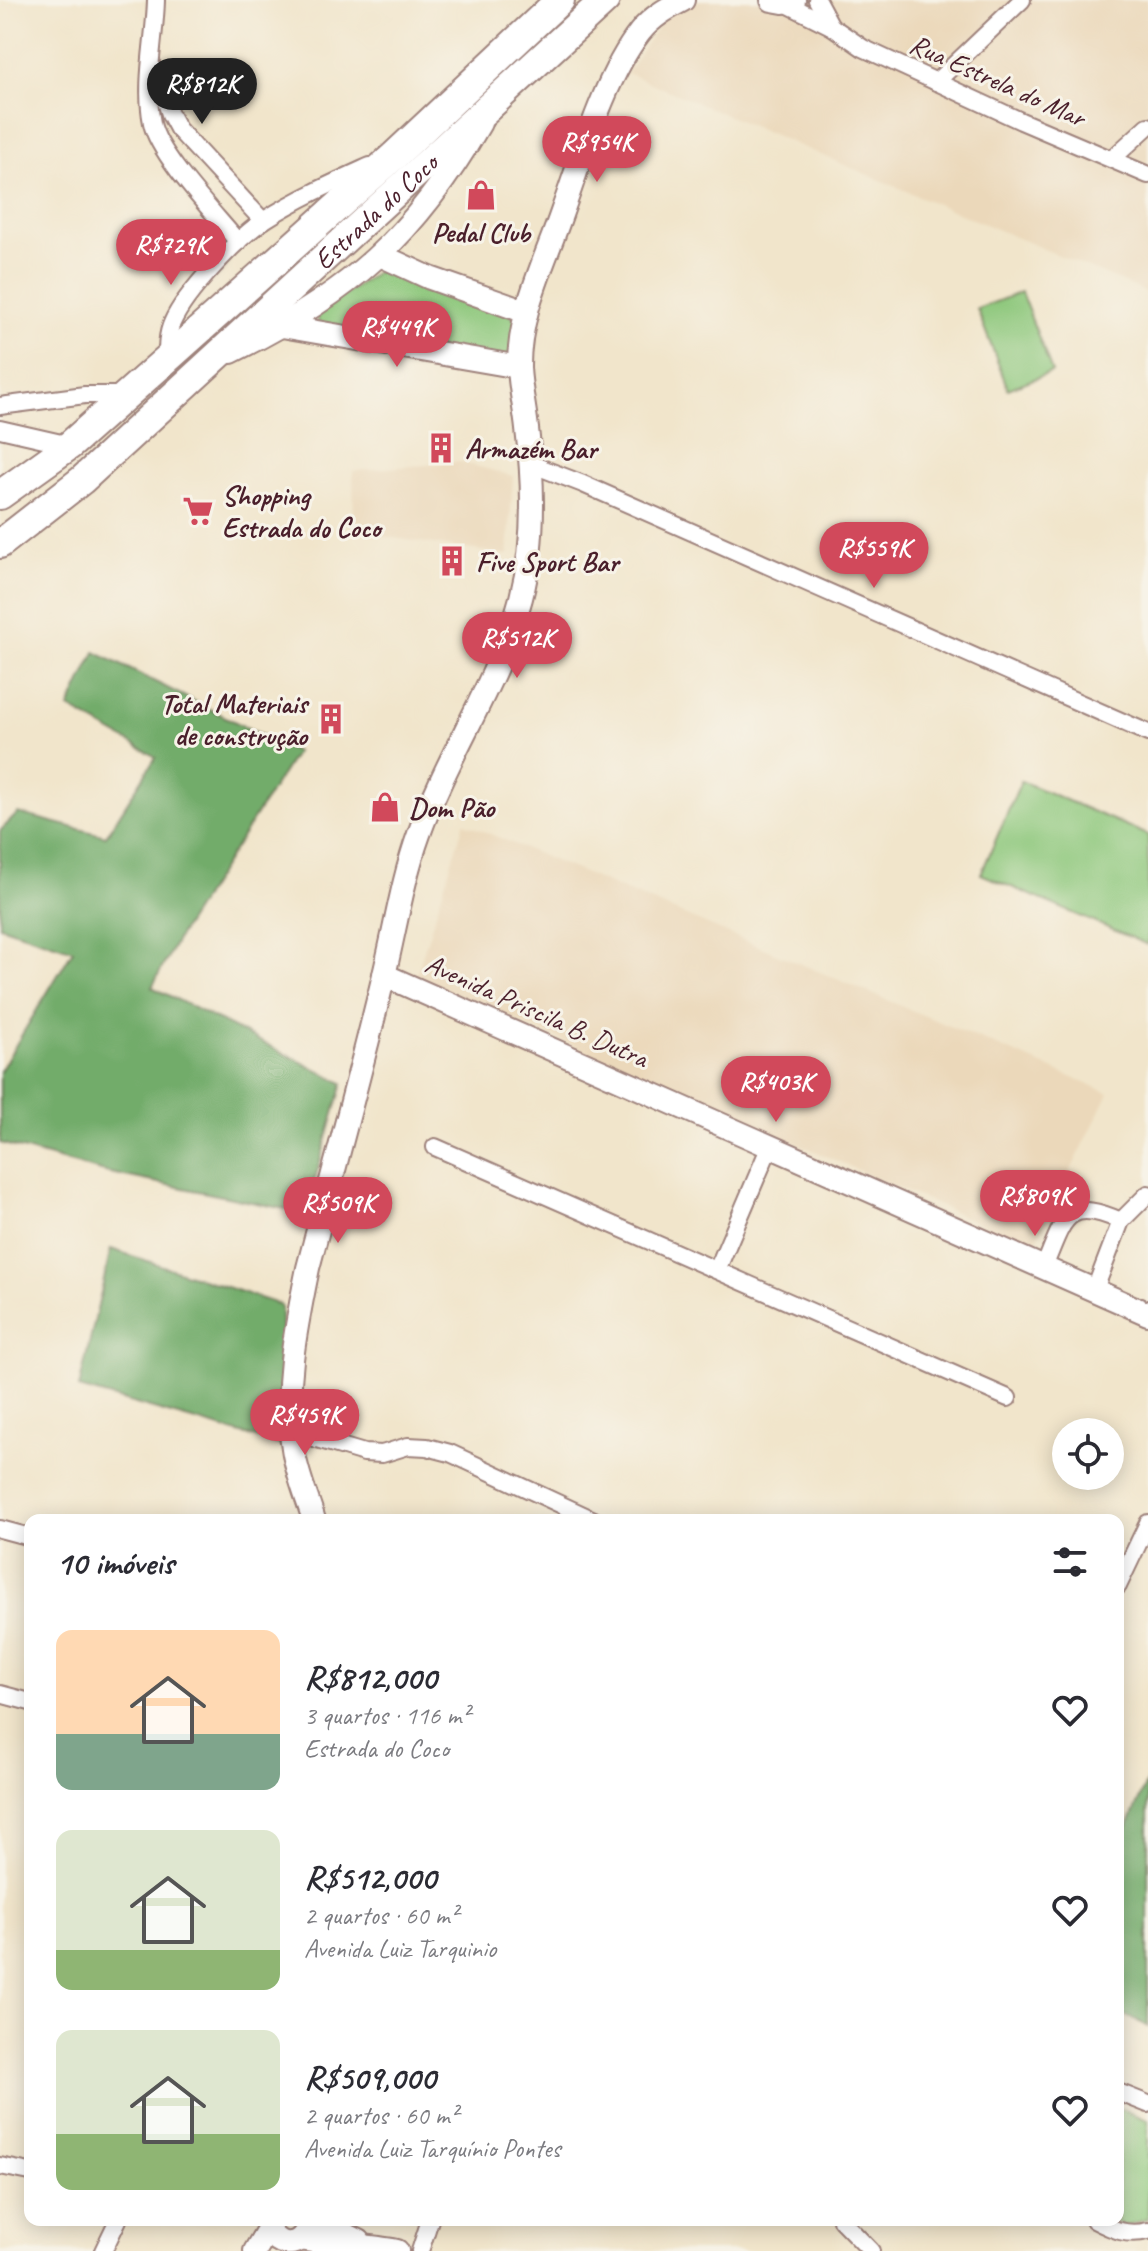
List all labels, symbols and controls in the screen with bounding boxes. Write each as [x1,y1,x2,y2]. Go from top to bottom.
street label: Rua Estrela do Mar [905,26,1093,136]
pin: R$812K [137,58,267,126]
text: R$812K [165,67,239,100]
pin: R$954K [532,116,662,184]
text: R$954K [560,125,634,158]
street label: Estrada do Coco [306,143,447,277]
shop icon: Pedal Club [464,178,498,212]
place label: Pedal Club [432,215,533,250]
pin: R$729K [106,219,236,287]
text: R$729K [134,228,208,261]
pin: R$449K [332,301,462,369]
text: R$449K [360,310,434,343]
building icon: Armazém Bar [424,431,458,465]
place label: Armazém Bar [465,431,599,466]
place label: Shopping Estrada do Coco [222,478,383,545]
supermarket icon: Shopping Estrada do Coco [181,494,215,528]
pin: R$559K [809,522,939,590]
text: R$559K [837,531,911,564]
building icon: Five Sport Bar [435,544,469,578]
place label: Five Sport Bar [476,544,621,579]
pin: R$512K [452,612,582,680]
text: R$512K [480,621,554,654]
place label: Total Materiais de construção [161,686,310,753]
building icon: Total Materiais de construção [314,702,348,736]
shop icon: Dom Pão [368,790,402,824]
place label: Dom Pão [409,790,496,825]
street label: Avenida Priscila B. Dutra [420,946,655,1076]
pin: R$403K [711,1056,841,1124]
text: R$403K [739,1065,813,1098]
pin: R$809K [970,1170,1100,1238]
pin: R$509K [273,1177,403,1245]
text: R$809K [998,1179,1072,1212]
text: R$509K [301,1186,375,1219]
pin: R$459K [240,1389,370,1457]
text: R$459K [268,1398,342,1431]
map controls [1052,1418,1124,1490]
button: locate [1052,1418,1124,1490]
icon: filters [1048,1540,1092,1584]
text: 10 imóveis [56,1541,174,1584]
text: R$812,000 [304,1656,436,1699]
icon: home [120,1662,216,1758]
icon: heart [1048,1688,1092,1732]
text: 3 quartos · 116 m² [304,1699,469,1732]
text: Estrada do Coco [304,1732,449,1765]
text: R$512,000 [304,1856,436,1899]
icon: home [120,1862,216,1958]
icon: heart [1048,1888,1092,1932]
text: 2 quartos · 60 m² [304,1899,458,1932]
text: Avenida Luiz Tarquinio [304,1932,496,1965]
text: R$509,000 [304,2056,435,2099]
icon: home [120,2062,216,2158]
icon: heart [1048,2088,1092,2132]
text: 2 quartos · 60 m² [304,2099,458,2132]
text: Avenida Luiz Tarquínio Pontes [304,2132,560,2165]

